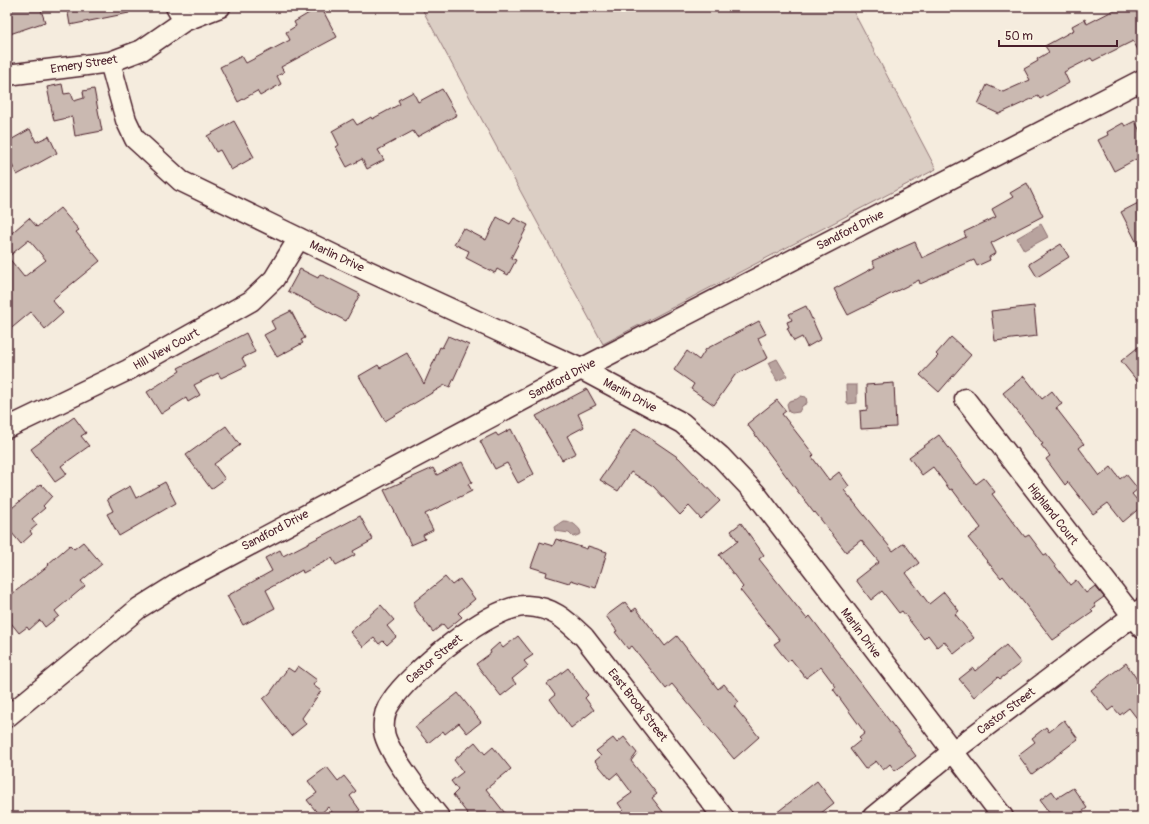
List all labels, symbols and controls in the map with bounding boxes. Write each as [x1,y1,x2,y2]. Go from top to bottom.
scale bar [999,22,1117,48]
text: 50 m [1005,29,1033,44]
street label: Emery Street [50,52,119,77]
street label: Sandford Drive [814,207,887,254]
street label: Marlin Drive [307,237,366,276]
street label: Hill View Court [131,325,202,374]
street label: Sandford Drive [526,355,598,403]
street label: Marlin Drive [600,375,659,416]
street label: Highland Court [1024,481,1081,548]
street label: Sandford Drive [239,506,311,554]
street label: Marlin Drive [837,605,884,661]
street label: Castor Street [403,631,466,687]
street label: East Brook Street [604,666,671,745]
street label: Castor Street [974,685,1039,738]

